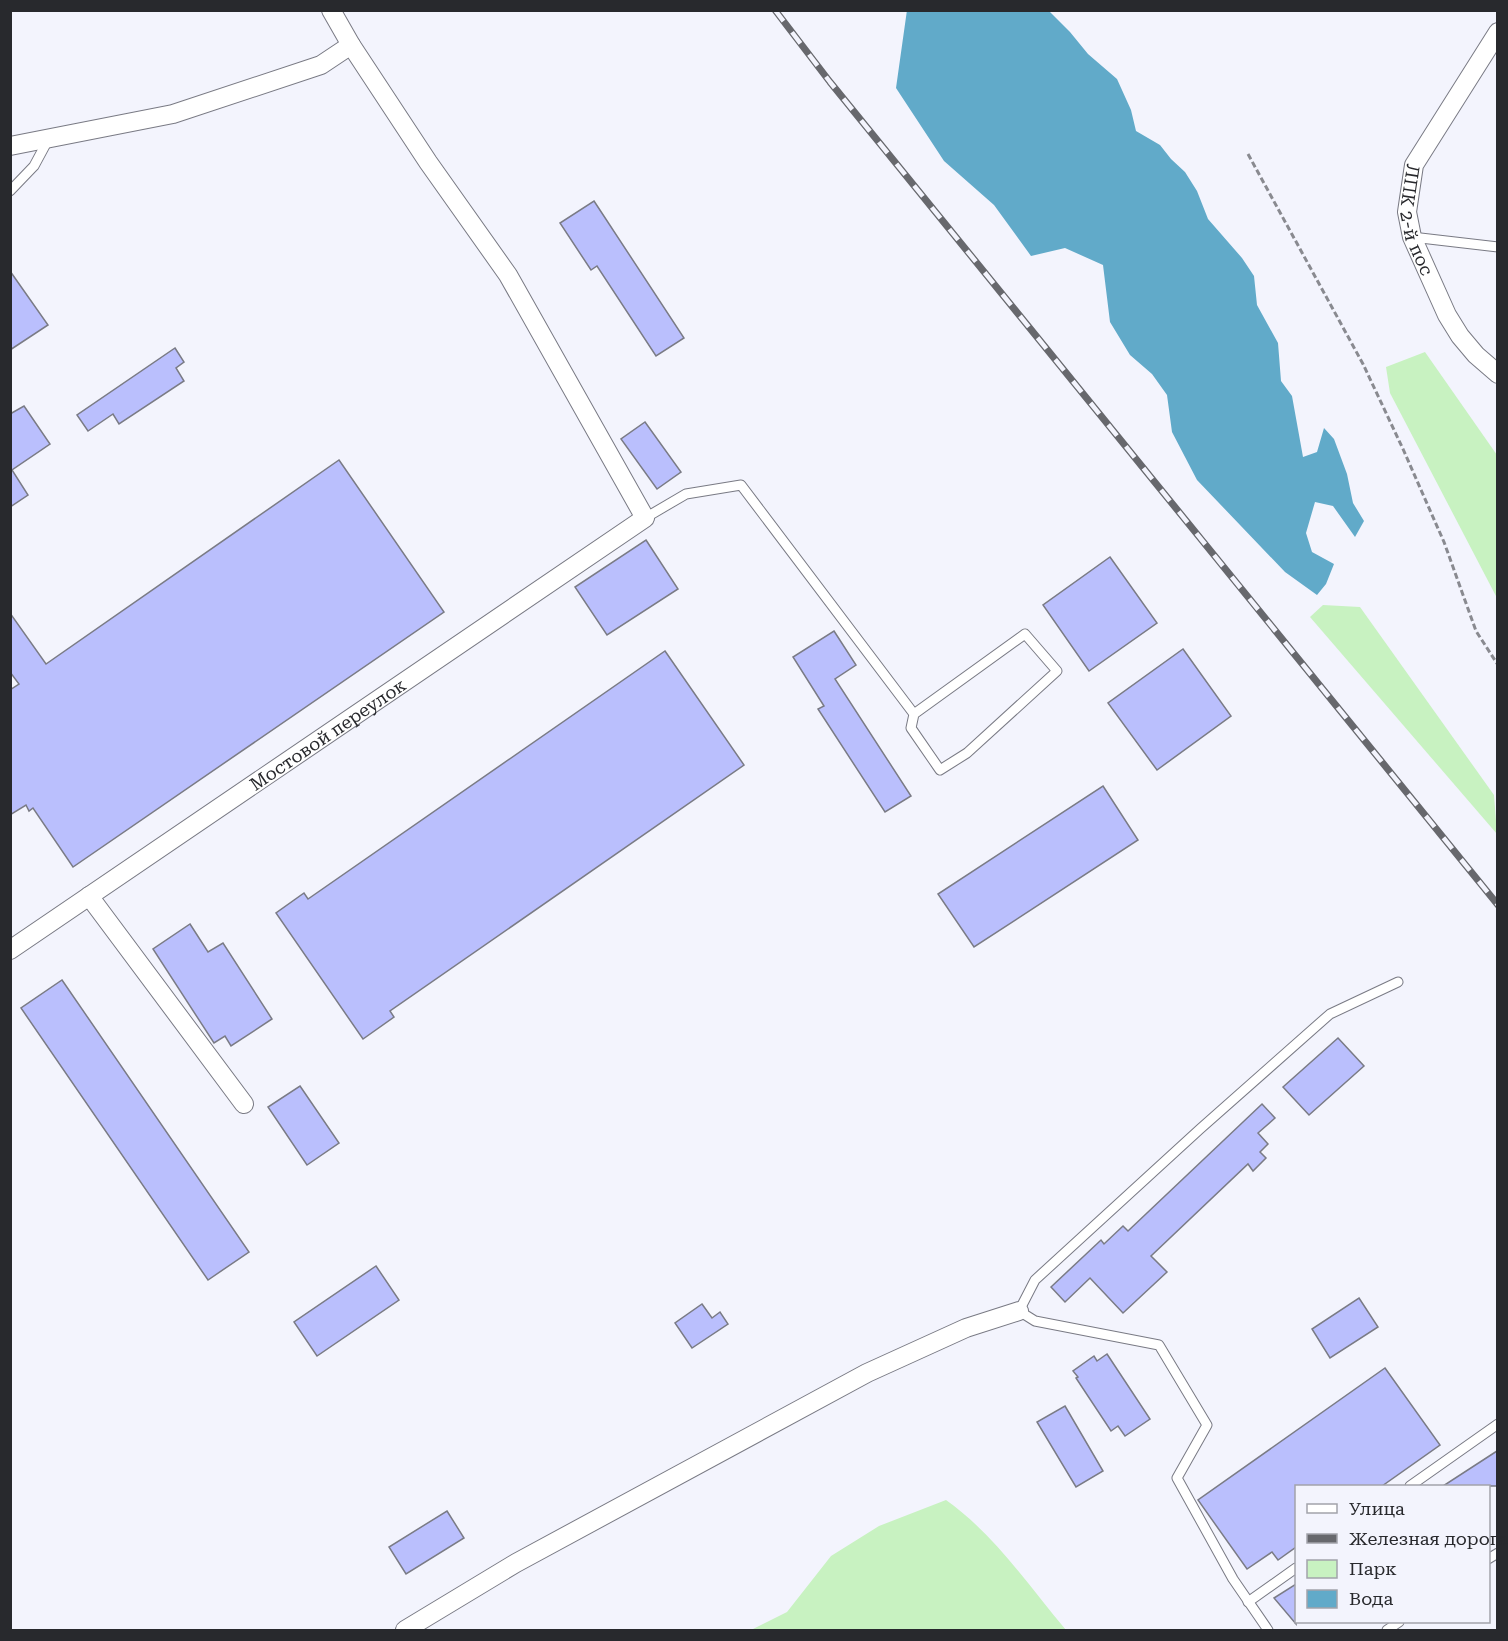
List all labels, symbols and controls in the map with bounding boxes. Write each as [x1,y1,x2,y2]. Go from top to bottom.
street label: ЛПК 2-й пос [1396,163,1438,278]
street label: Мостовой переулок [245,674,410,794]
legend [1295,1485,1490,1623]
text: Улица [1349,1498,1405,1519]
text: Железная дорога [1349,1528,1508,1549]
text: Парк [1349,1558,1397,1579]
text: Вода [1349,1588,1393,1609]

